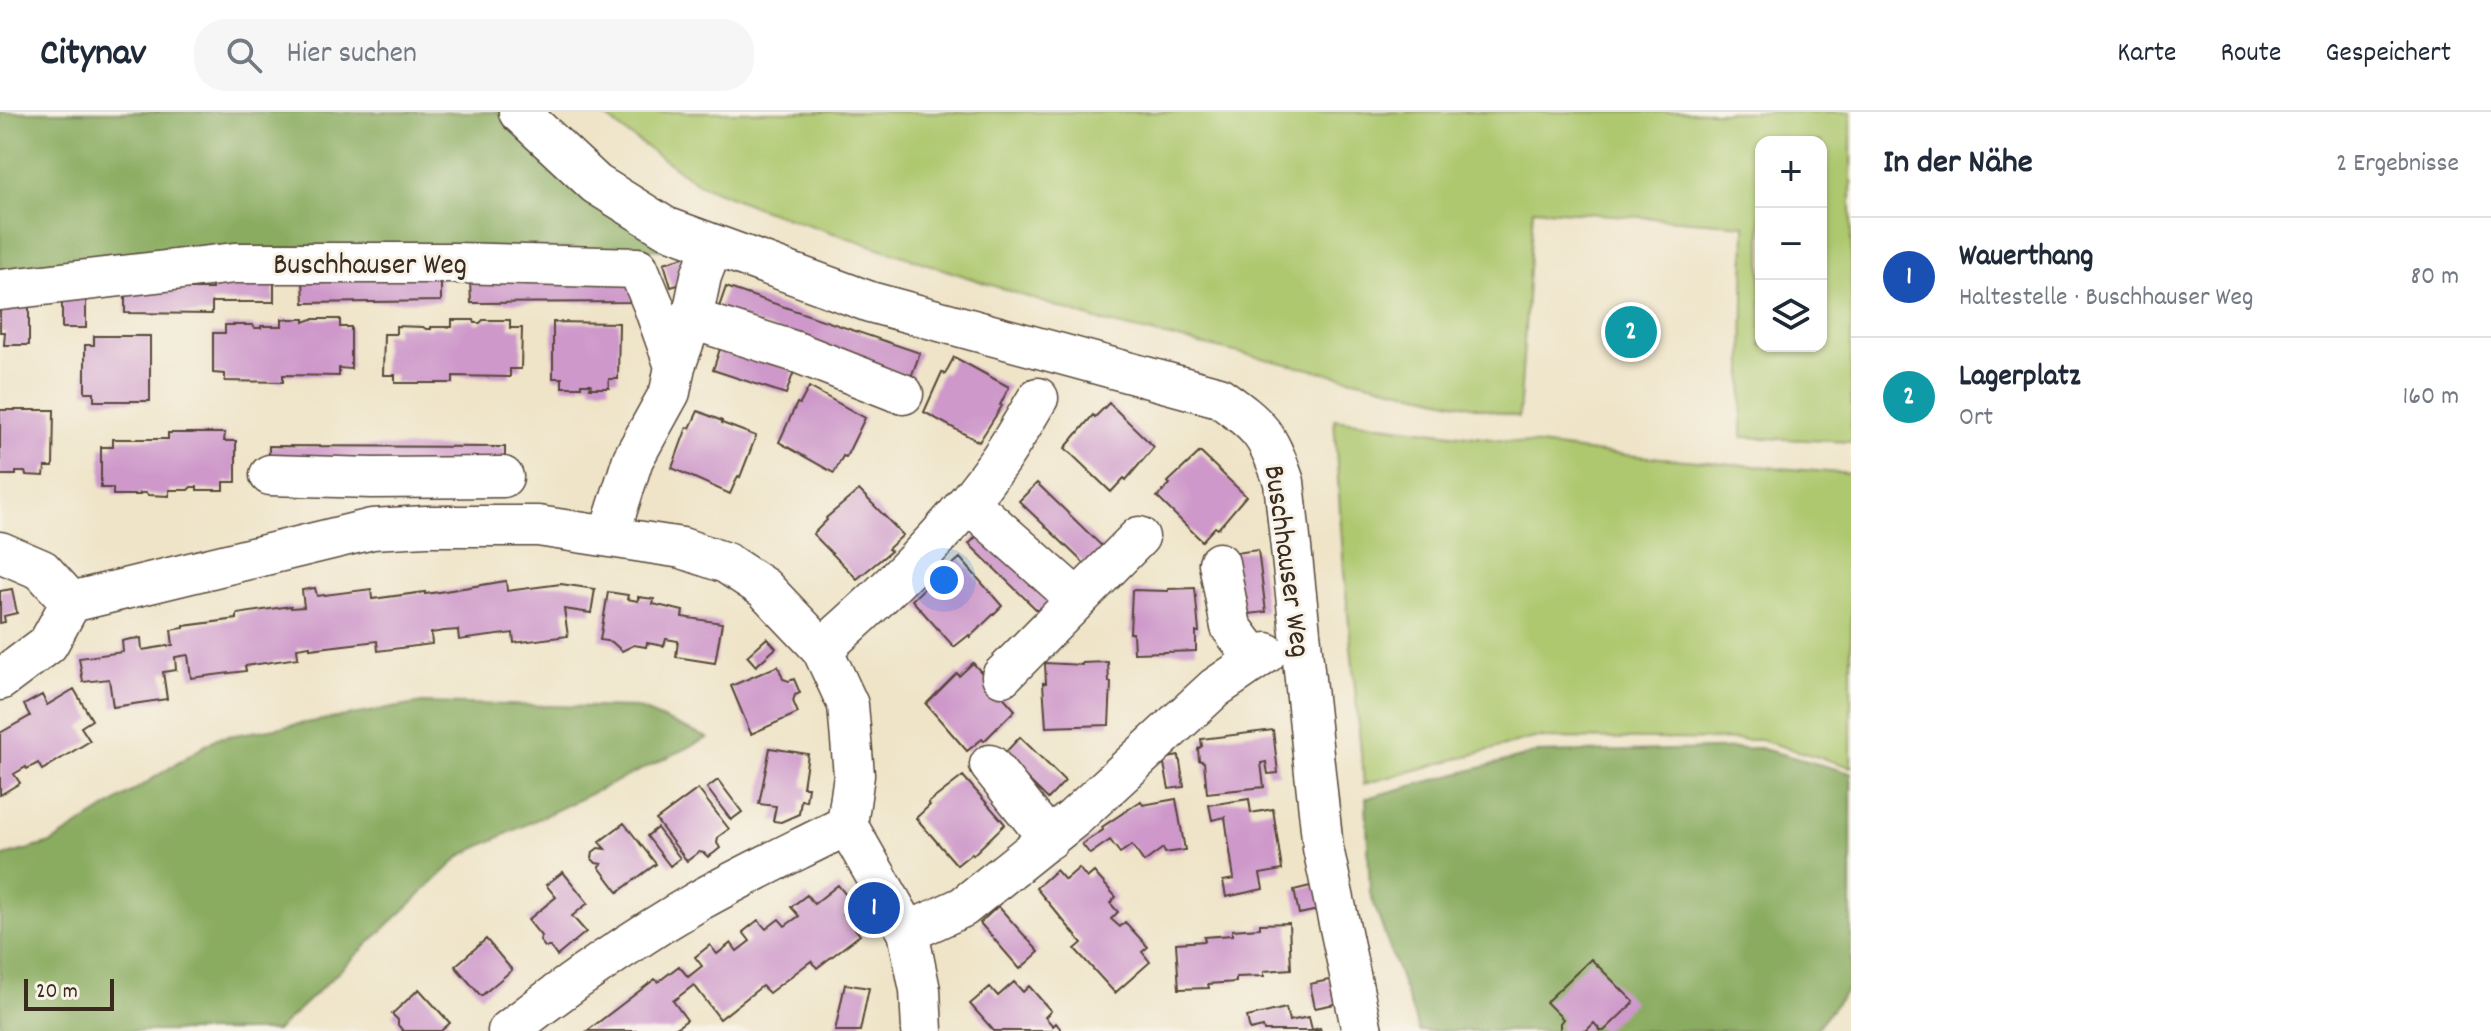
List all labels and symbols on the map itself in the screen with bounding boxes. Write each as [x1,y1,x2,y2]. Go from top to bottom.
street label: Buschhauser Weg [273,246,467,289]
pin: 2 [1605,302,1657,362]
street label: Buschhauser Weg [1250,463,1319,661]
your location [924,560,964,600]
pin: 1 [848,878,900,938]
scale bar [24,975,114,1011]

